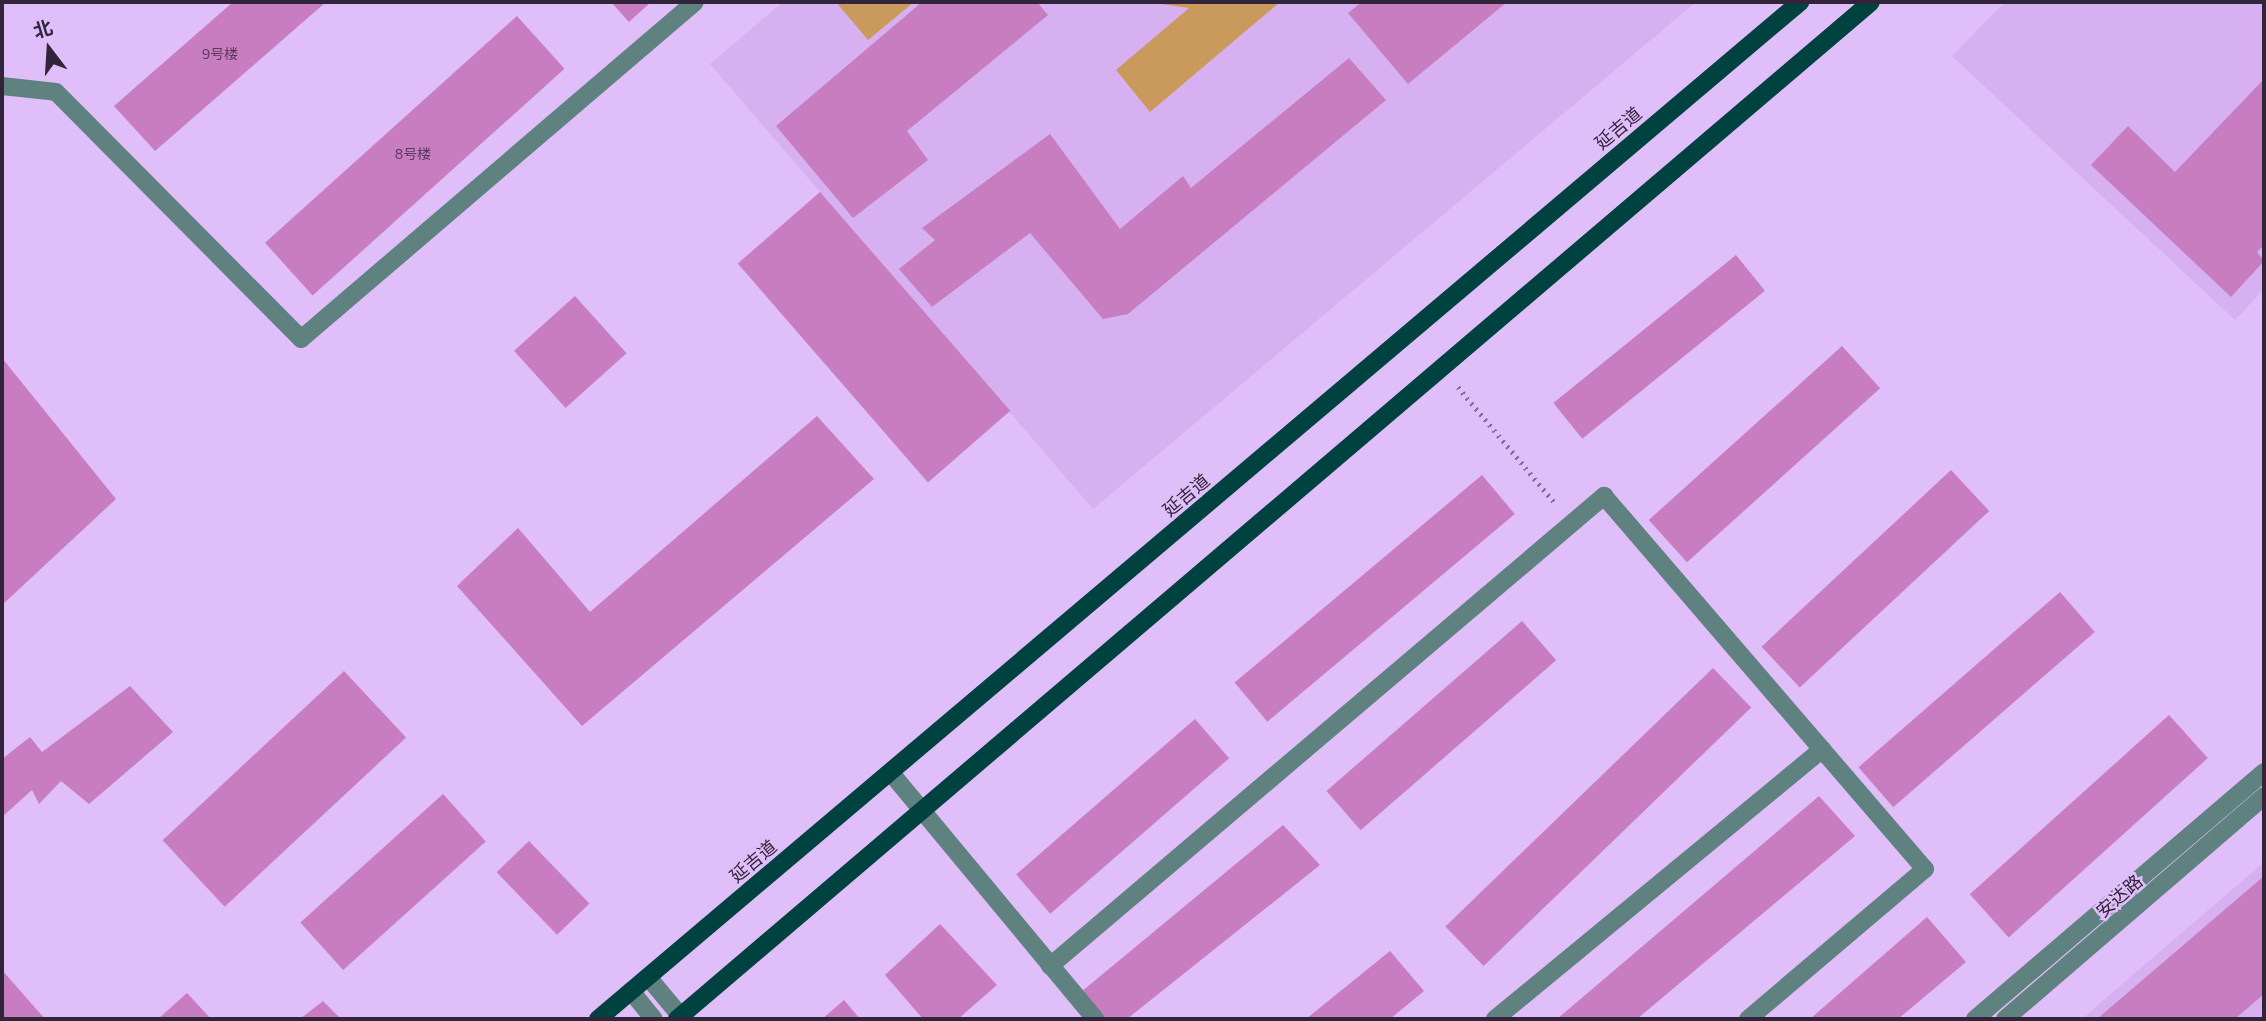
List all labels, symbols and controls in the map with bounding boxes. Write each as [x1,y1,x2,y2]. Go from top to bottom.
north arrow [14,14,84,84]
text: 北 [30,15,55,42]
house number: 9号楼 [202,46,238,62]
street label: 延吉道 [1590,102,1646,154]
house number: 8号楼 [395,146,431,162]
street label: 延吉道 [1158,469,1214,521]
street label: 延吉道 [725,835,781,887]
street label: 安达路 [2092,870,2146,922]

